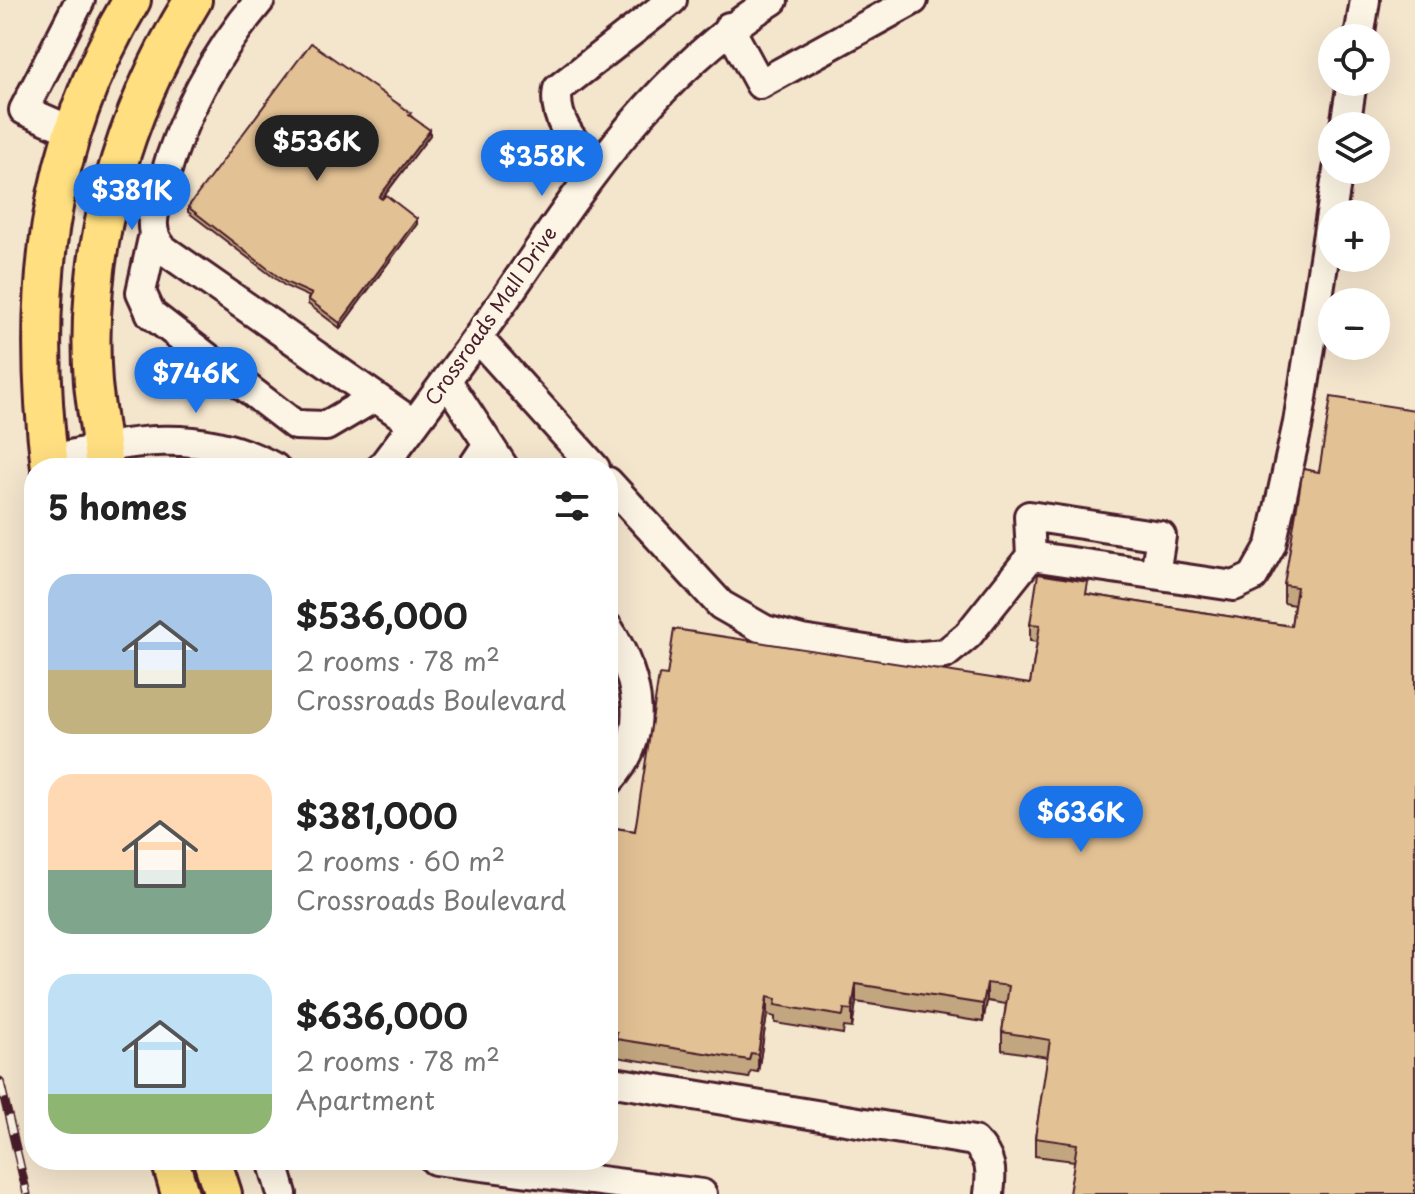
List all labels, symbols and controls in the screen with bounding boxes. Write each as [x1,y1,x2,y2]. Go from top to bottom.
map controls [1318,24,1390,360]
button: locate [1318,24,1390,96]
button: layers [1318,112,1390,184]
pin: $536K [261,115,373,183]
text: $536K [273,121,361,160]
pin: $358K [486,130,598,198]
text: $358K [499,136,585,175]
pin: $381K [76,164,188,232]
text: $381K [91,170,173,209]
button: + [1318,200,1390,272]
street label: Crossroads Mall Drive [417,220,563,411]
button: − [1318,288,1390,360]
pin: $746K [140,347,252,415]
text: $746K [152,353,240,392]
text: 5 homes [48,480,187,532]
icon: filters [550,484,594,528]
text: $536,000 [296,589,468,641]
icon: home [112,606,208,702]
text: 2 rooms · 78 m² [296,641,500,680]
text: Crossroads Boulevard [296,680,566,719]
pin: $636K [1025,786,1137,854]
text: $381,000 [296,789,458,841]
text: $636K [1037,792,1125,831]
icon: home [112,806,208,902]
text: 2 rooms · 60 m² [296,841,505,880]
text: Crossroads Boulevard [296,880,566,919]
text: $636,000 [296,989,468,1041]
icon: home [112,1006,208,1102]
text: 2 rooms · 78 m² [296,1041,500,1080]
text: Apartment [296,1080,435,1119]

